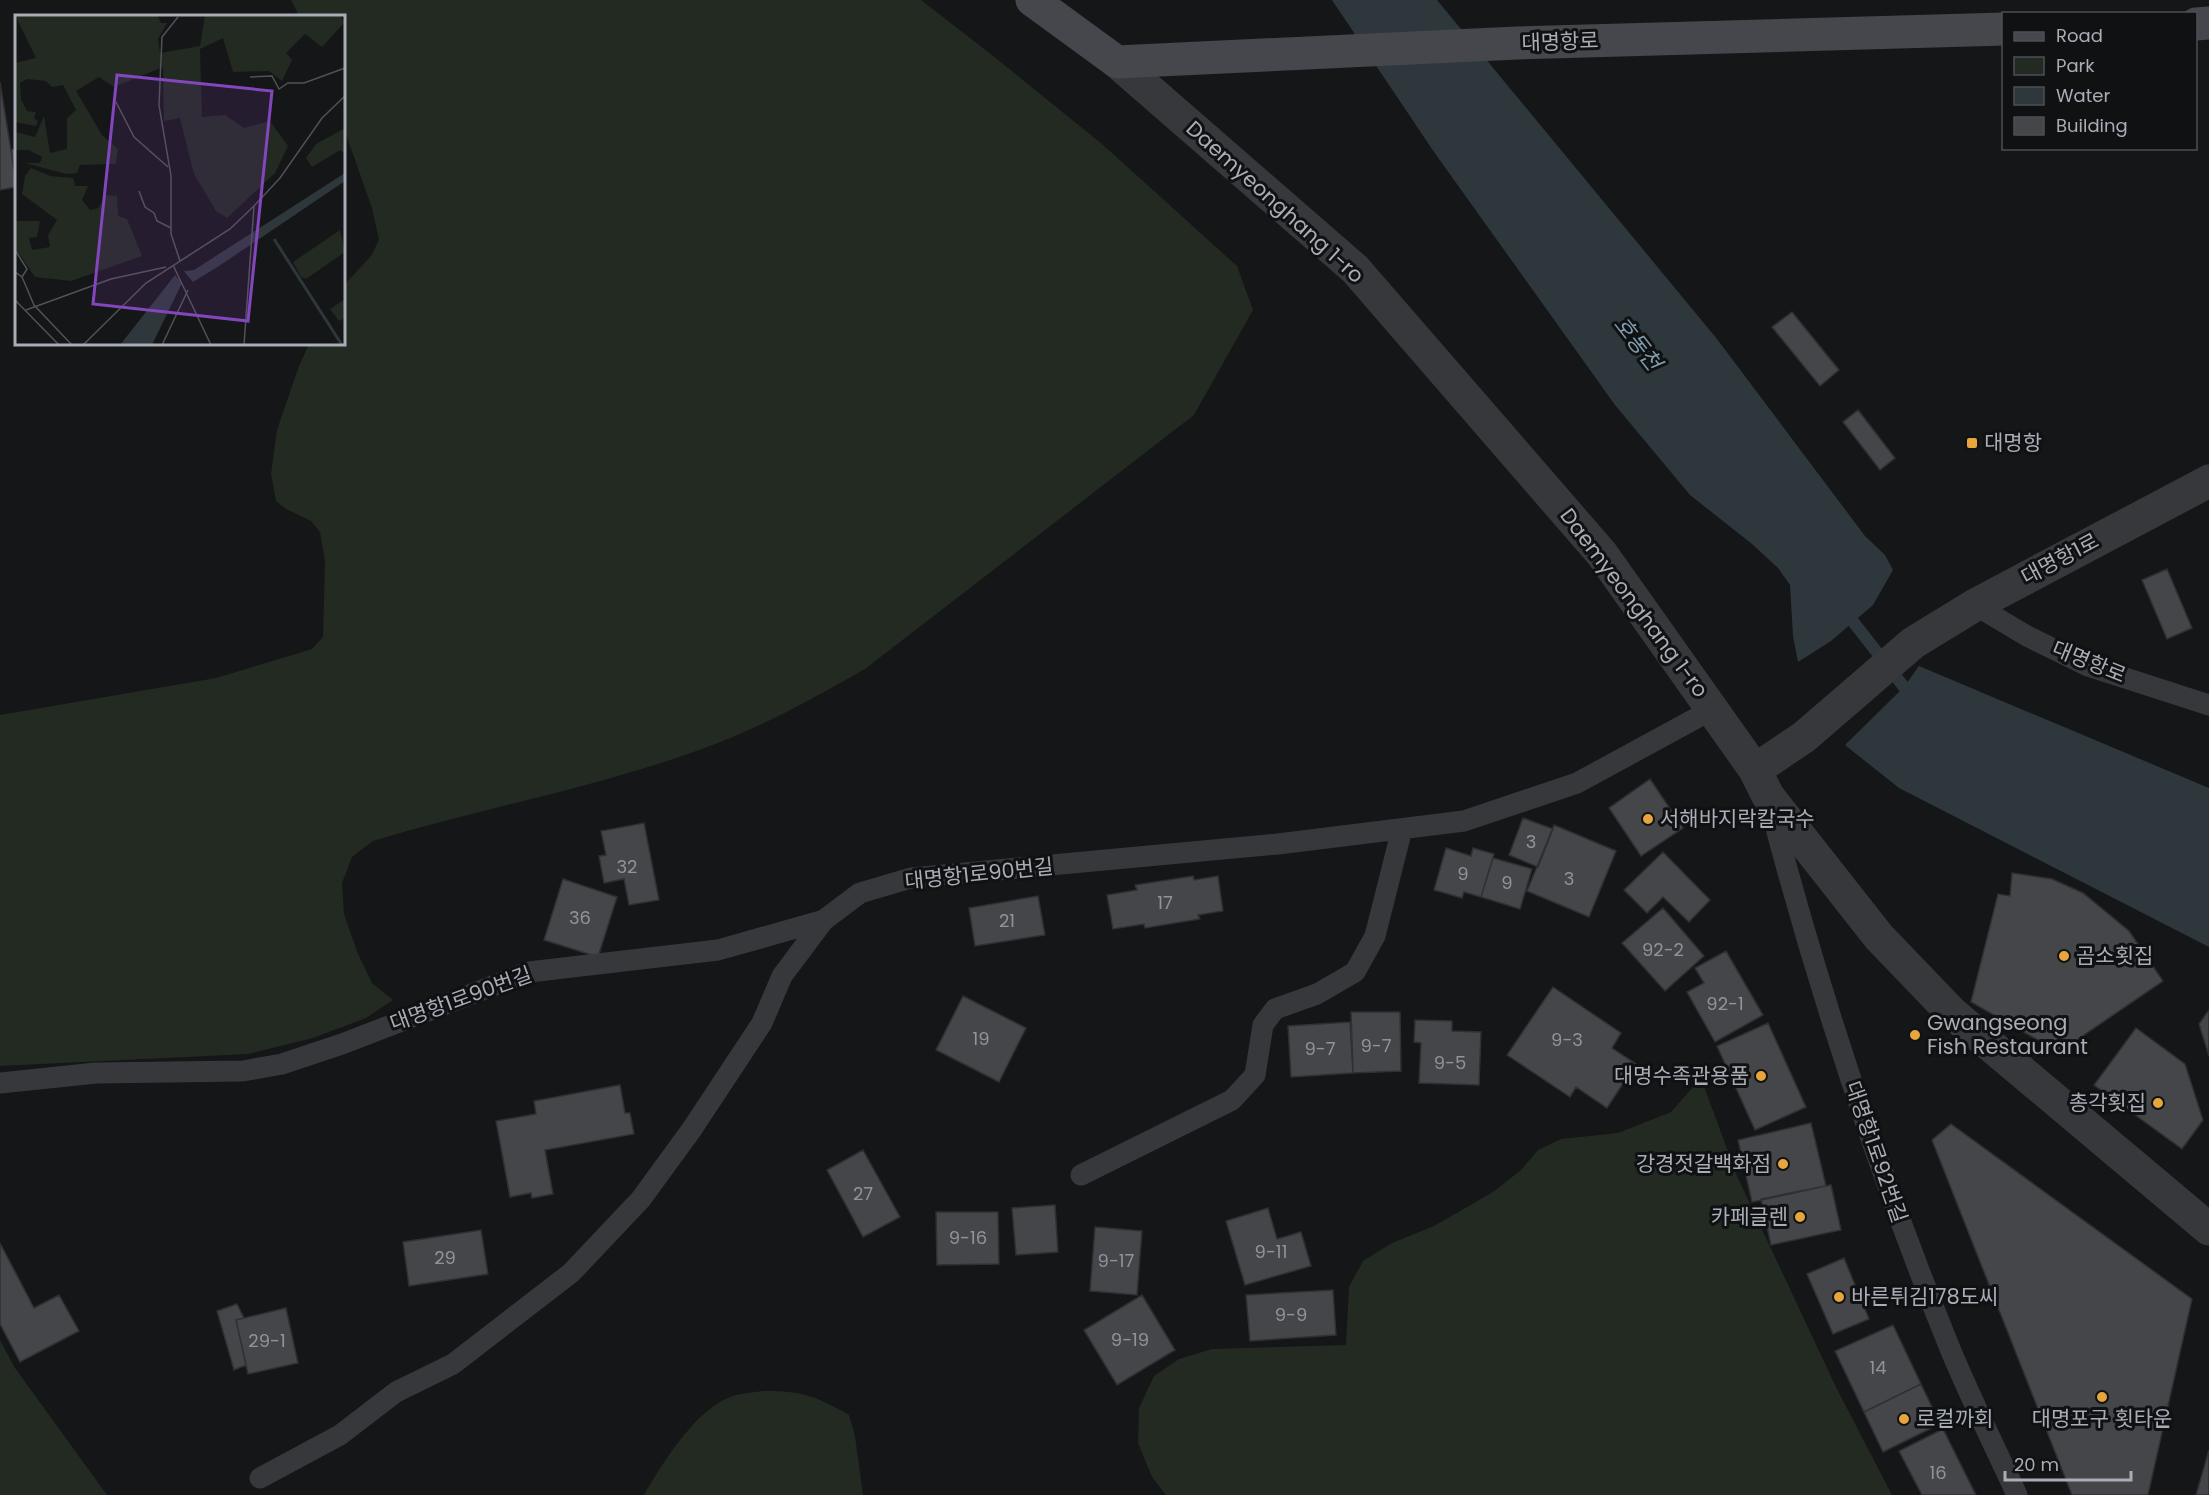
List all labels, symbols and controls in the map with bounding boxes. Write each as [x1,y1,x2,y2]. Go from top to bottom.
legend [2002,12,2197,150]
inset map [15,15,345,345]
text: Road [2056,23,2103,48]
street label: 대명항로 [1521,26,1599,57]
text: Park [2056,53,2095,78]
text: Water [2056,83,2110,108]
text: Building [2056,113,2128,138]
street label: Daemyeonghang 1-ro [1180,114,1371,289]
water label: 호동천 [1607,310,1670,379]
place label: 대명항 [1984,428,2042,457]
marker: 대명항 [1965,436,1979,450]
street label: Daemyeonghang 1-ro [1554,502,1715,703]
street label: 대명항1로 [2016,526,2104,591]
street label: 대명항로 [2048,634,2130,689]
place label: 서해바지락칼국수 [1660,804,1815,833]
marker: 서해바지락칼국수 [1641,812,1655,826]
house number: 3 [1526,829,1536,854]
street label: 대명항1로90번길 [903,851,1055,896]
house number: 32 [617,854,637,879]
house number: 9 [1457,861,1469,886]
house number: 3 [1564,866,1574,891]
house number: 9 [1501,870,1513,895]
house number: 17 [1157,890,1173,915]
house number: 36 [569,905,591,930]
house number: 21 [999,908,1015,933]
house number: 92-2 [1642,937,1684,962]
place label: 곰소횟집 [2076,941,2153,970]
marker: 곰소횟집 [2057,949,2071,963]
street label: 대명항1로90번길 [386,959,536,1038]
house number: 92-1 [1706,991,1744,1016]
place label: Gwangseong Fish Restaurant [1927,1008,2088,1061]
house number: 19 [972,1026,990,1051]
house number: 9-3 [1551,1027,1583,1052]
marker: Gwangseong Fish Restaurant [1908,1028,1922,1042]
house number: 9-7 [1360,1033,1392,1058]
house number: 9-7 [1304,1036,1336,1061]
house number: 9-5 [1434,1050,1466,1075]
place label: 대명수족관용품 [1614,1061,1749,1090]
marker: 대명수족관용품 [1754,1069,1768,1083]
street label: 대명항1로92번길 [1839,1077,1914,1227]
place label: 총각횟집 [2069,1088,2146,1117]
marker: 총각횟집 [2151,1096,2165,1110]
place label: 강경젓갈백화점 [1636,1149,1771,1178]
marker: 강경젓갈백화점 [1776,1157,1790,1171]
house number: 27 [853,1181,873,1206]
place label: 카페글렌 [1711,1202,1788,1231]
marker: 카페글렌 [1793,1210,1807,1224]
house number: 9-16 [949,1225,987,1250]
house number: 9-11 [1255,1239,1287,1264]
house number: 29 [434,1245,456,1270]
house number: 9-17 [1098,1248,1135,1273]
place label: 바른튀김178도씨 [1851,1282,1998,1311]
marker: 바른튀김178도씨 [1832,1290,1846,1304]
house number: 9-9 [1275,1302,1307,1327]
house number: 9-19 [1111,1327,1149,1352]
house number: 29-1 [248,1328,286,1353]
house number: 14 [1869,1355,1887,1380]
marker: 대명포구 횟타운 [2095,1390,2109,1404]
place label: 로컬까회 [1916,1404,1993,1433]
place label: 대명포구 횟타운 [2032,1404,2172,1433]
marker: 로컬까회 [1897,1412,1911,1426]
scale bar [2005,1444,2131,1482]
text: 20 m [2014,1452,2059,1477]
house number: 16 [1929,1460,1947,1485]

